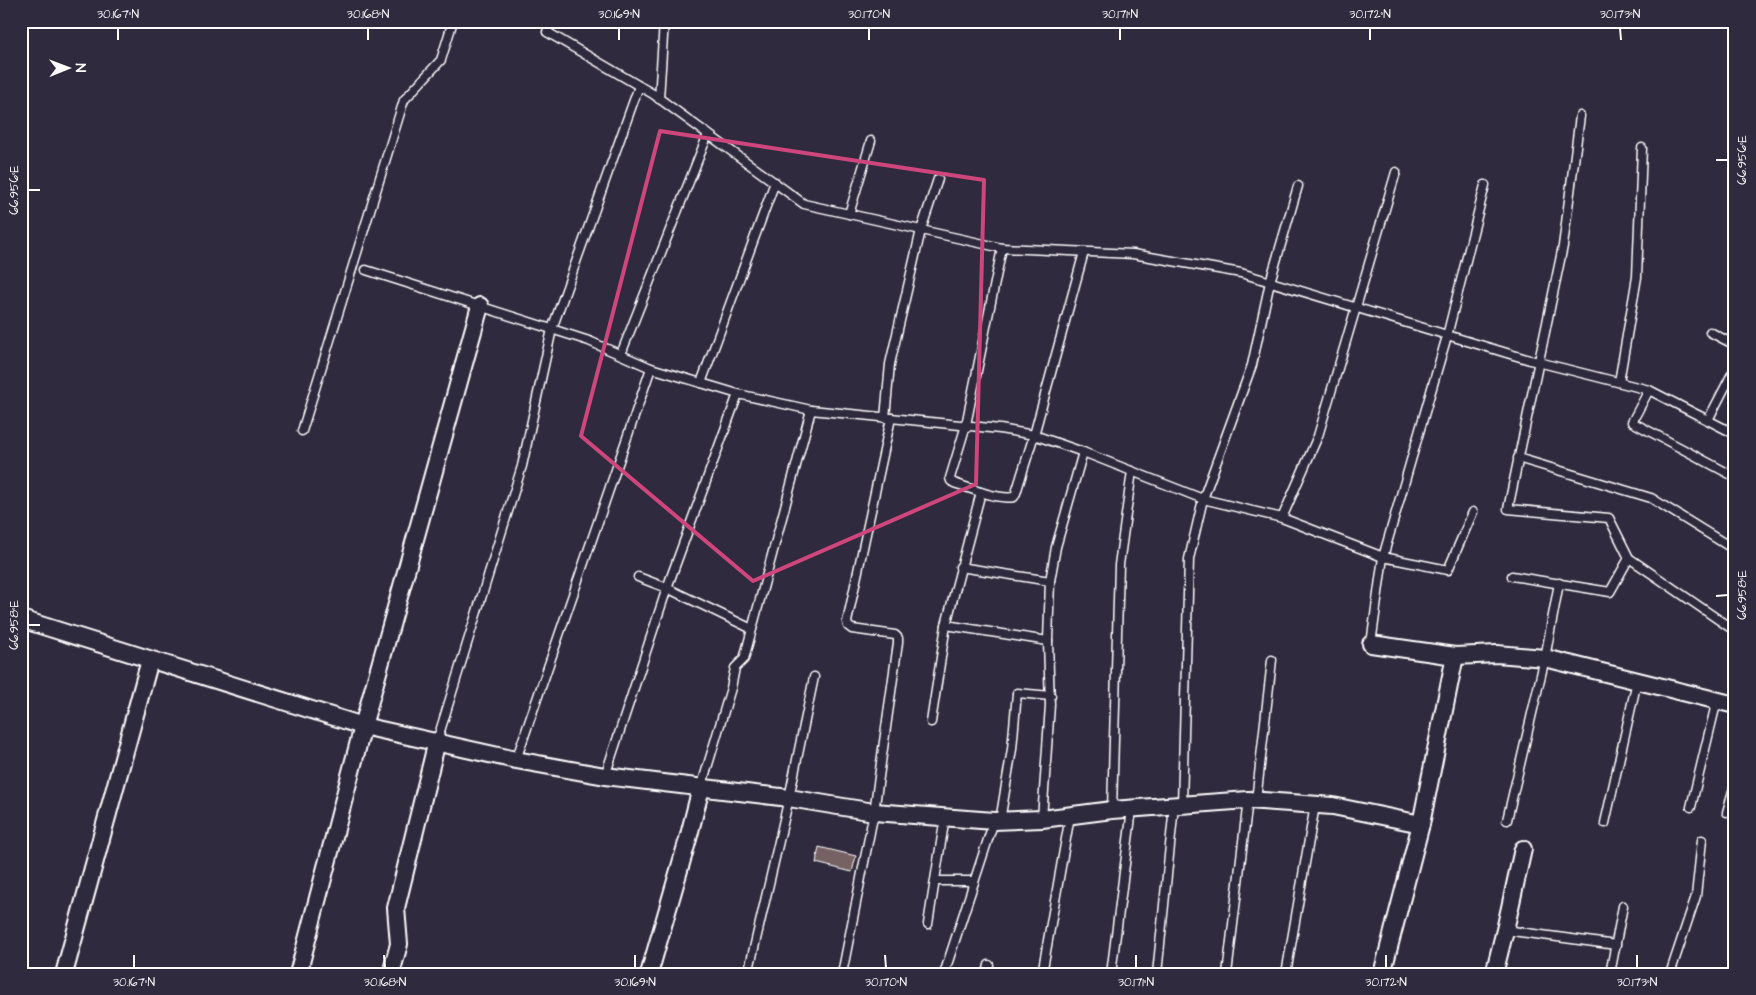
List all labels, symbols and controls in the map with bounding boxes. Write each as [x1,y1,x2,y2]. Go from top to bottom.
text: 30.167°N [97,6,139,23]
text: 30.168°N [347,6,390,23]
text: 30.169°N [598,6,640,23]
text: 30.170°N [848,6,890,23]
text: 30.171°N [1102,6,1138,23]
text: 30.172°N [1349,6,1391,23]
text: 30.173°N [1600,6,1641,23]
north arrow [42,42,92,92]
text: N [70,63,90,73]
text: 66.956°E [1734,135,1751,185]
text: 66.956°E [6,165,23,215]
text: 66.958°E [1734,570,1751,620]
text: 66.958°E [6,600,23,650]
text: 30.167°N [113,974,155,991]
text: 30.168°N [364,974,407,991]
text: 30.169°N [614,974,656,991]
text: 30.170°N [865,974,907,991]
text: 30.171°N [1118,974,1154,991]
text: 30.172°N [1365,974,1407,991]
text: 30.173°N [1617,974,1658,991]

